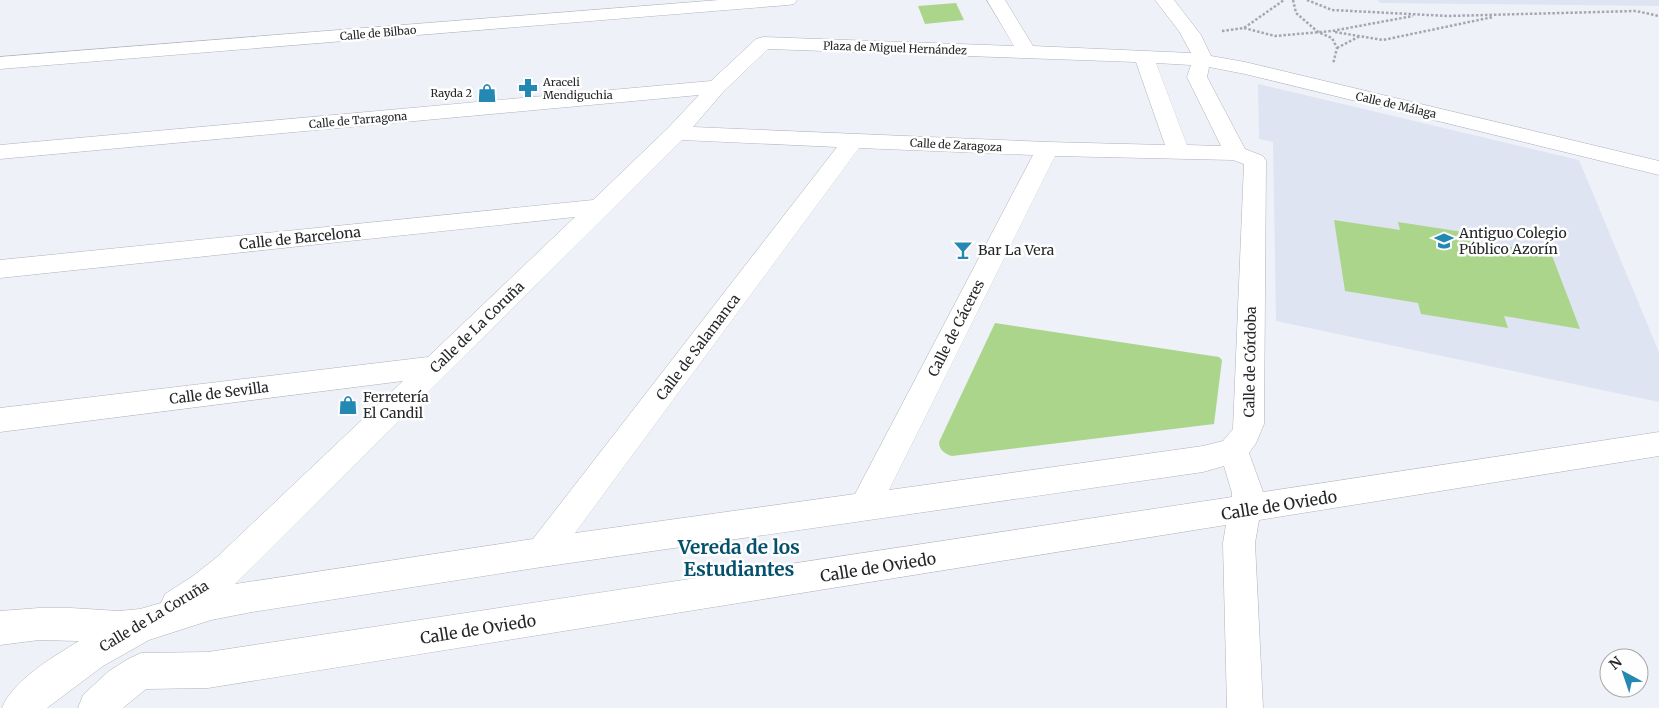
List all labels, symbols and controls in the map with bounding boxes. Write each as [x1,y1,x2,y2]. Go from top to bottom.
street label: Calle de Bilbao [339,23,417,43]
street label: Plaza de Miguel Hernández [823,38,967,58]
place label: Araceli Mendiguchia [542,75,613,102]
pharmacy icon: Araceli Mendiguchia [517,77,539,99]
shop icon: Rayda 2 [476,82,498,104]
place label: Rayda 2 [431,86,472,100]
street label: Calle de Málaga [1354,89,1438,121]
street label: Calle de Tarragona [308,109,408,131]
street label: Calle de Zaragoza [910,136,1003,154]
street label: Calle de Barcelona [238,223,362,253]
place label: Antiguo Colegio Público Azorín [1458,224,1567,258]
school or university icon: Antiguo Colegio Público Azorín [1433,230,1455,252]
bar icon: Bar La Vera [952,239,974,261]
place label: Bar La Vera [978,241,1055,259]
street label: Calle de Cáceres [924,276,988,380]
street label: Calle de La Coruña [426,277,528,377]
street label: Calle de Salamanca [652,290,744,404]
street label: Calle de Córdoba [1240,306,1260,418]
street label: Calle de Sevilla [168,378,270,408]
place label: Ferretería El Candil [363,388,429,422]
shop icon: Ferretería El Candil [337,394,359,416]
street label: Calle de Oviedo [1220,486,1338,524]
district label: Vereda de los Estudiantes [677,535,800,581]
street label: Calle de Oviedo [819,548,937,586]
street label: Calle de La Coruña [96,576,212,656]
street label: Calle de Oviedo [419,610,537,648]
north arrow [1599,648,1649,698]
text: N [1606,653,1626,673]

